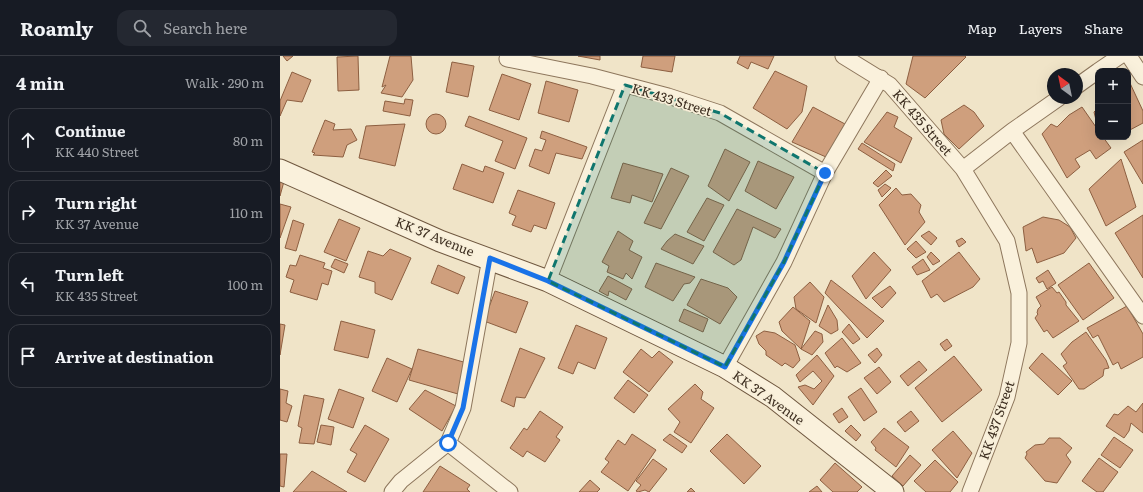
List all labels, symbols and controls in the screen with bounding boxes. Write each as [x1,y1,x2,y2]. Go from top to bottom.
search box [117,10,397,46]
text: Roamly [20,14,93,42]
text: Search here [163,16,247,39]
icon: search [131,17,153,39]
text: Map [967,18,997,38]
text: Layers [1019,18,1062,38]
text: Share [1084,18,1123,38]
north arrow [1047,68,1083,104]
map controls [1095,68,1131,140]
button: + [1095,68,1131,104]
text: 4 min [16,70,65,95]
text: Walk · 290 m [185,73,264,92]
street label: KK 433 Street [630,78,715,120]
street label: KK 435 Street [889,85,958,160]
button: − [1095,104,1131,140]
text: Continue [55,119,125,142]
icon: ahead [17,129,39,151]
text: 80 m [233,131,263,150]
text: KK 440 Street [55,142,139,161]
route end [816,164,834,182]
text: Turn right [55,191,137,214]
icon: right [17,201,39,223]
text: 110 m [230,203,263,222]
street label: KK 37 Avenue [393,212,478,261]
text: KK 37 Avenue [55,214,139,233]
text: Turn left [55,263,124,286]
icon: left [17,273,39,295]
text: 100 m [227,275,263,294]
text: KK 435 Street [55,286,138,305]
icon: arrive [17,345,39,367]
text: Arrive at destination [55,345,214,368]
street label: KK 37 Avenue [729,365,809,429]
street label: KK 437 Street [974,377,1019,462]
route start [439,434,457,452]

